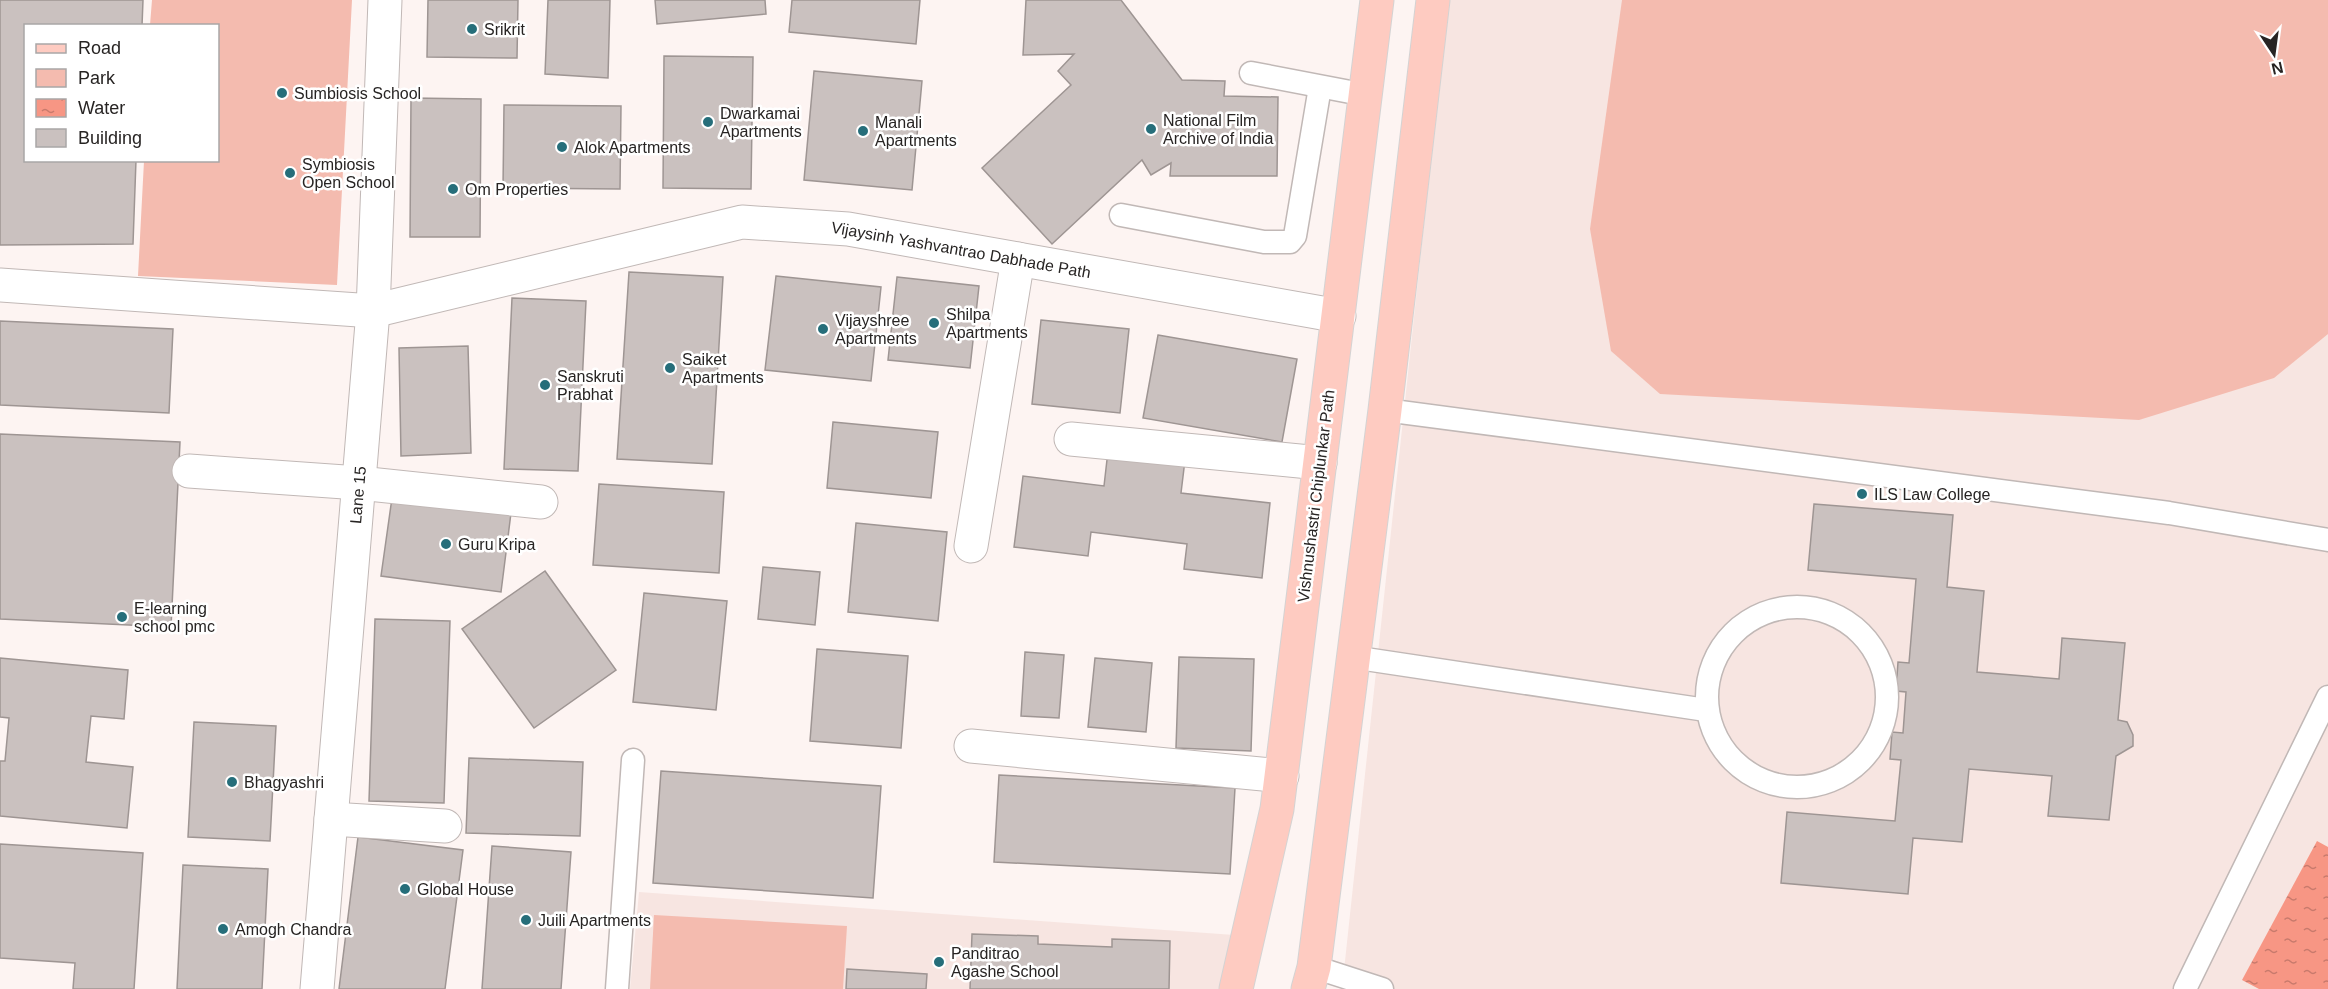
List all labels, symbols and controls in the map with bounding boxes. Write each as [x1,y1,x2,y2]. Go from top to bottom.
place label: Srikrit [484,21,525,38]
marker: Srikrit [465,22,479,36]
legend [24,24,219,162]
north arrow [2244,24,2304,84]
text: Road [78,38,121,58]
text: N [2270,59,2285,78]
text: Park [78,68,116,88]
place label: Sumbiosis School [294,85,421,102]
marker: Sumbiosis School [275,86,289,100]
text: Water [78,98,125,118]
place label: Dwarkamai Apartments [720,105,802,140]
place label: National Film Archive of India [1163,112,1273,147]
place label: Manali Apartments [875,114,957,149]
marker: Dwarkamai Apartments [701,115,715,129]
marker: National Film Archive of India [1144,122,1158,136]
marker: Manali Apartments [856,124,870,138]
text: Building [78,128,142,148]
place label: Alok Apartments [574,139,691,156]
marker: Alok Apartments [555,140,569,154]
place label: Symbiosis Open School [302,156,395,191]
marker: Symbiosis Open School [283,166,297,180]
place label: Om Properties [465,181,568,198]
marker: Om Properties [446,182,460,196]
street label: Vijaysinh Yashvantrao Dabhade Path [830,219,1092,281]
place label: Shilpa Apartments [946,306,1028,341]
place label: Vijayshree Apartments [835,312,917,347]
marker: Shilpa Apartments [927,316,941,330]
marker: Vijayshree Apartments [816,322,830,336]
place label: Saiket Apartments [682,351,764,386]
marker: Saiket Apartments [663,361,677,375]
place label: Sanskruti Prabhat [557,368,624,403]
marker: Sanskruti Prabhat [538,378,552,392]
street label: Vishnushastri Chiplunkar Path [1295,389,1337,603]
street label: Lane 15 [347,465,369,525]
place label: ILS Law College [1874,486,1991,503]
marker: ILS Law College [1855,487,1869,501]
place label: Guru Kripa [458,536,535,553]
marker: Guru Kripa [439,537,453,551]
place label: E-learning school pmc [134,600,215,635]
marker: E-learning school pmc [115,610,129,624]
place label: Bhagyashri [244,774,324,791]
marker: Bhagyashri [225,775,239,789]
place label: Global House [417,881,514,898]
marker: Global House [398,882,412,896]
place label: Juili Apartments [538,912,651,929]
marker: Juili Apartments [519,913,533,927]
place label: Amogh Chandra [235,921,352,938]
marker: Amogh Chandra [216,922,230,936]
place label: Panditrao Agashe School [951,945,1059,980]
marker: Panditrao Agashe School [932,955,946,969]

